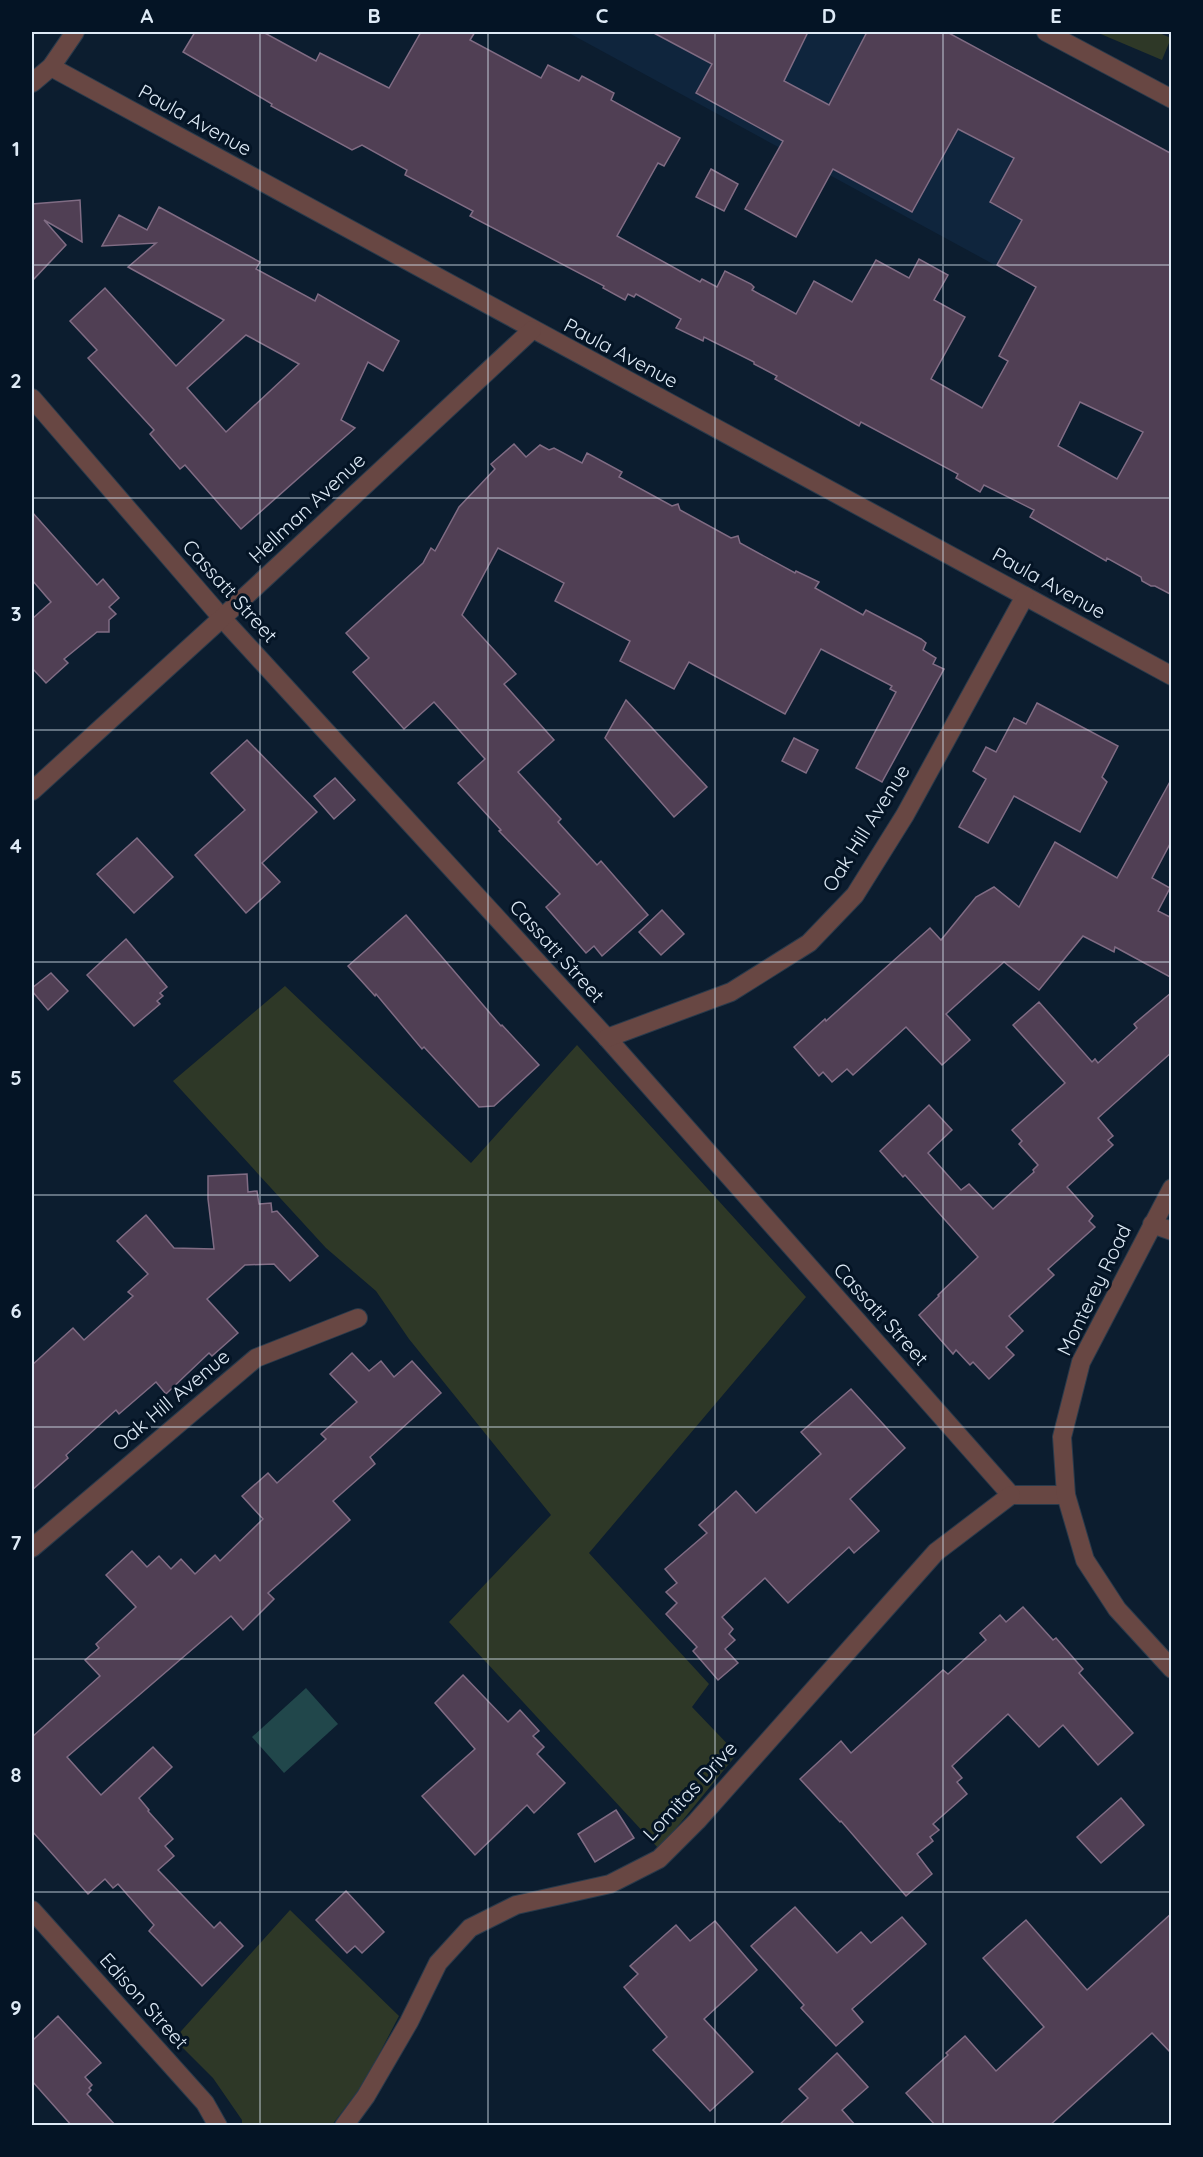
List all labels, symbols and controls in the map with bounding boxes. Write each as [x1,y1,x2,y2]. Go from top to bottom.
text: A [141,3,154,28]
text: B [367,3,381,28]
text: C [596,3,609,28]
text: D [822,3,836,28]
text: E [1050,3,1062,28]
street label: Paula Avenue [134,78,256,161]
text: 1 [12,136,20,161]
street label: Paula Avenue [560,312,683,393]
text: 2 [10,368,22,393]
street label: Hellman Avenue [243,447,370,568]
street label: Cassatt Street [178,534,283,647]
street label: Paula Avenue [988,541,1110,624]
text: 3 [11,601,21,626]
street label: Oak Hill Avenue [816,759,915,896]
text: 4 [10,833,22,858]
street label: Cassatt Street [505,894,610,1007]
text: 5 [10,1065,22,1090]
street label: Monterey Road [1051,1220,1136,1360]
street label: Cassatt Street [829,1257,934,1370]
text: 6 [10,1298,22,1323]
street label: Oak Hill Avenue [107,1343,234,1456]
text: 7 [11,1530,22,1555]
street label: Lomitas Drive [637,1736,742,1846]
text: 8 [11,1762,22,1787]
street label: Edison Street [95,1947,194,2054]
text: 9 [10,1995,22,2020]

